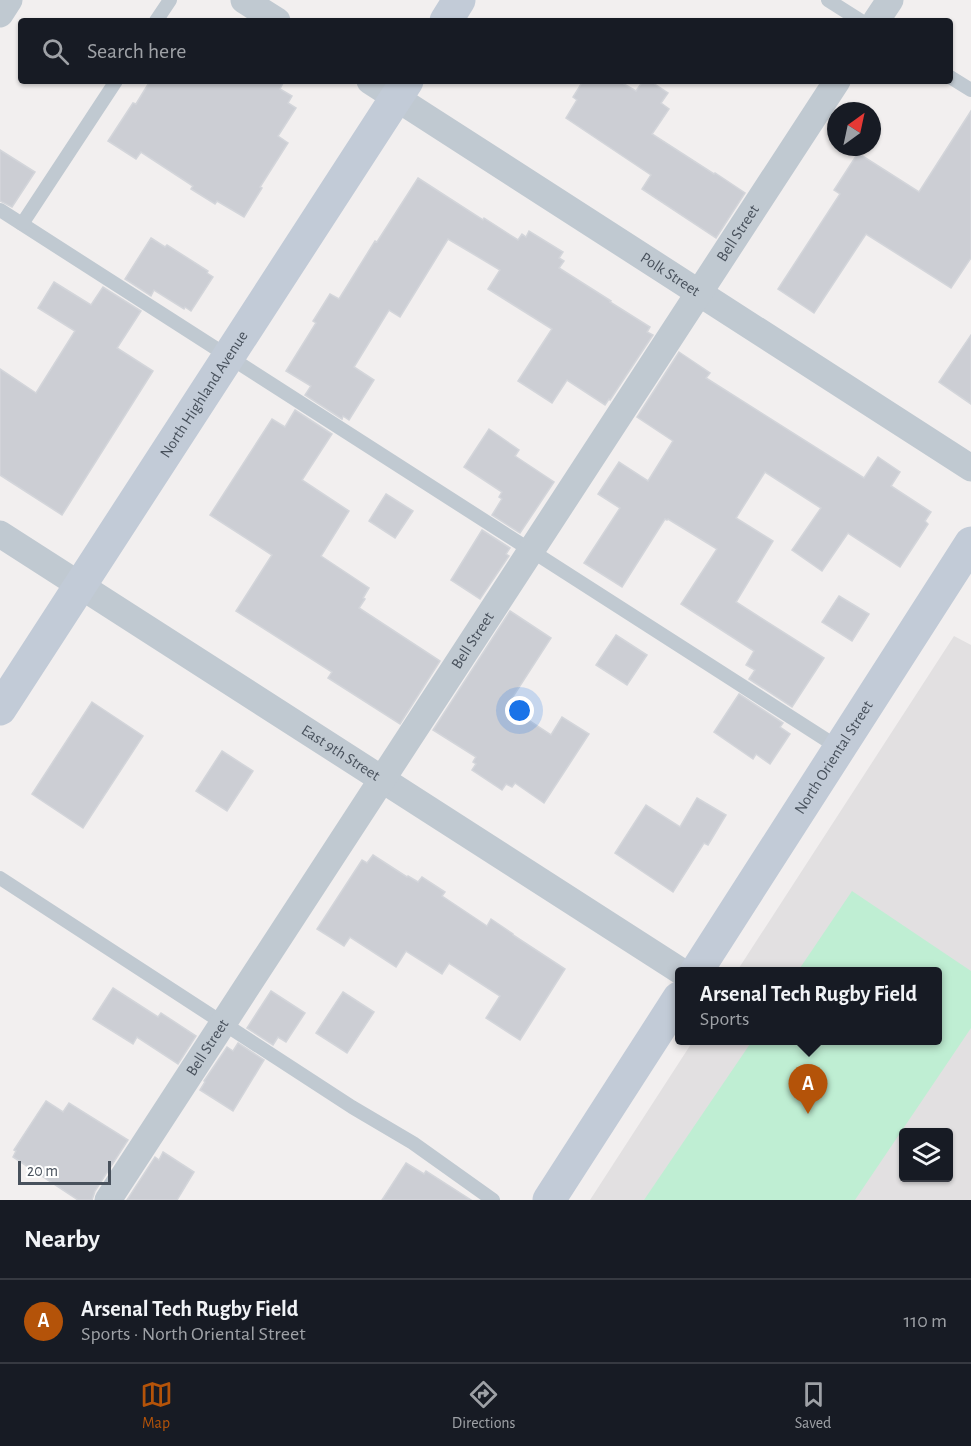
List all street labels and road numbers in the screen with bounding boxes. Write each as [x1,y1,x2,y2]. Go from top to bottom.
street label: Bell Street [714,202,762,264]
street label: Polk Street [638,249,703,299]
street label: North Highland Avenue [157,328,251,461]
street label: Bell Street [448,609,497,672]
street label: North Oriental Street [791,698,876,817]
street label: East 9th Street [299,722,383,784]
street label: Bell Street [183,1016,232,1079]

